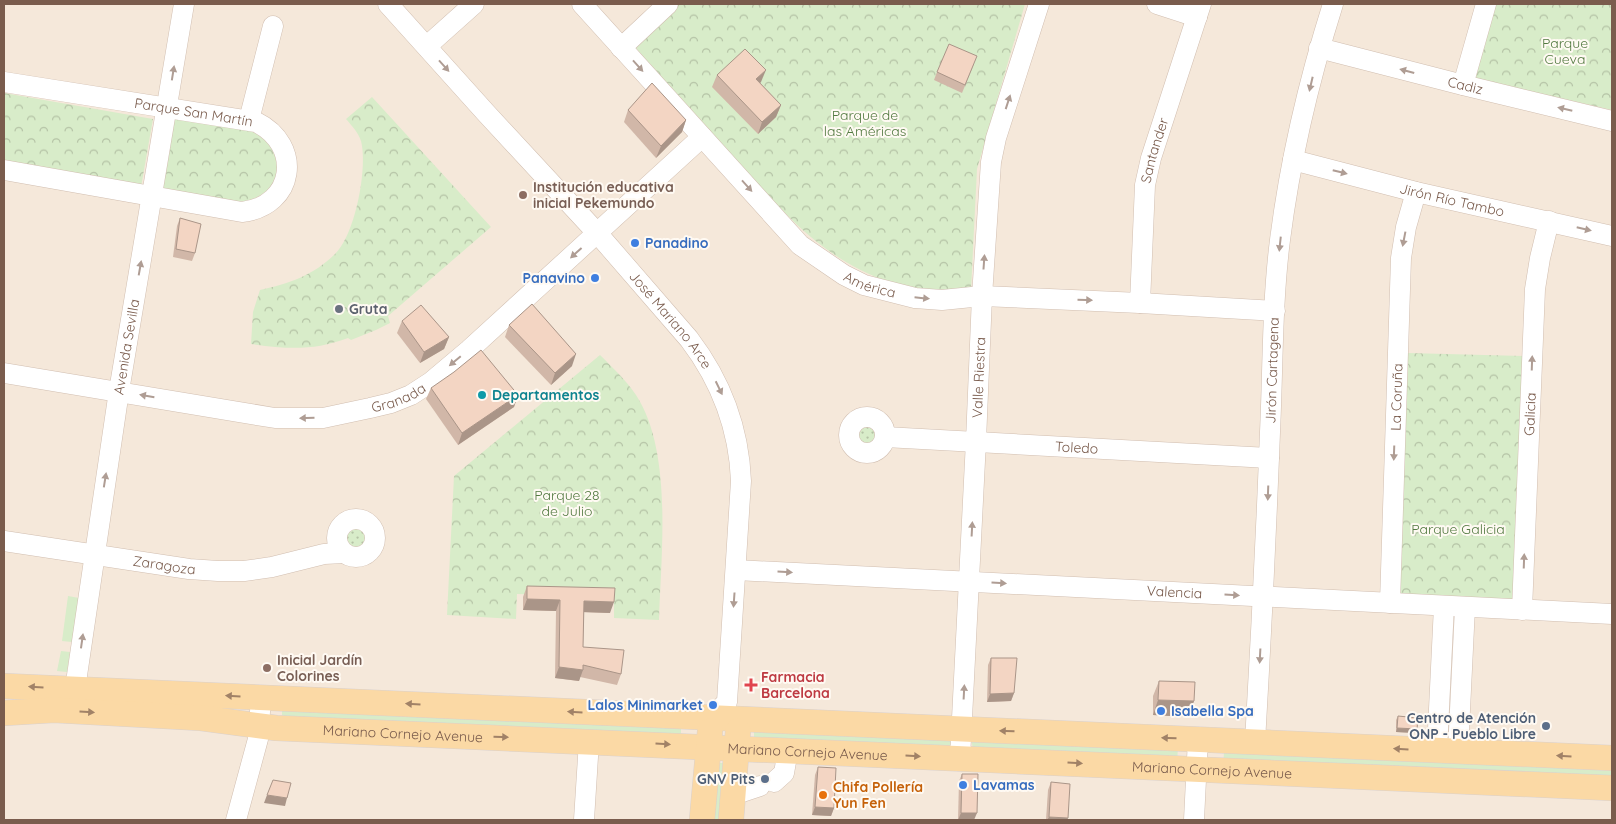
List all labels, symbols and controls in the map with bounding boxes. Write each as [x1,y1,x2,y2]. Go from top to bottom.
park label: Parque Cueva [1542,34,1588,68]
one-way arrow [438,59,450,71]
one-way arrow [632,59,644,71]
one-way arrow [169,65,177,81]
one-way arrow [1399,67,1415,75]
street label: Cadiz [1446,72,1485,99]
one-way arrow [1307,77,1315,92]
street label: Parque San Martín [133,94,254,130]
one-way arrow [1004,95,1012,110]
one-way arrow [1557,105,1572,113]
park label: Parque de las Américas [824,106,906,140]
street label: Santander [1137,115,1173,185]
one-way arrow [1333,168,1348,176]
place label: Institución educativa inicial Pekemundo [533,178,674,212]
street label: Jirón Río Tambo [1398,179,1506,221]
one-way arrow [741,180,753,192]
marker: Institución educativa inicial Pekemundo [517,189,529,201]
one-way arrow [1576,225,1591,233]
one-way arrow [1400,231,1408,247]
place label: Panadino [645,234,709,252]
one-way arrow [1276,236,1284,252]
marker: Panadino [629,237,641,249]
one-way arrow [571,247,583,259]
one-way arrow [981,254,989,270]
one-way arrow [136,260,144,276]
street label: José Mariano Arce [625,267,716,372]
street label: América [841,267,898,302]
place label: Panavino [523,269,585,287]
marker: Panavino [589,272,601,284]
one-way arrow [915,294,931,302]
one-way arrow [1077,297,1093,305]
street label: Avenida Sevilla [110,298,143,396]
place label: Gruta [349,300,388,318]
marker: Gruta [333,303,345,315]
street label: Jirón Cartagena [1261,317,1283,424]
street label: Valle Riestra [968,337,989,418]
one-way arrow [449,355,461,366]
one-way arrow [1528,355,1536,371]
street label: La Coruña [1386,363,1407,431]
street label: Granada [370,379,429,416]
one-way arrow [715,381,723,396]
place label: Departamentos [492,386,599,404]
marker: Departamentos [476,389,488,401]
one-way arrow [138,391,154,399]
street label: Galicia [1520,392,1540,436]
one-way arrow [299,415,315,423]
street label: Toledo [1055,437,1099,458]
one-way arrow [1390,446,1398,462]
one-way arrow [101,472,109,488]
park label: Parque 28 de Julio [534,486,600,520]
one-way arrow [1263,486,1271,502]
park label: Parque Galicia [1411,520,1505,538]
one-way arrow [968,521,976,537]
street label: Zaragoza [132,552,196,578]
one-way arrow [1520,553,1528,569]
one-way arrow [777,569,793,577]
one-way arrow [992,580,1008,588]
street label: Valencia [1146,582,1203,602]
one-way arrow [1224,591,1240,599]
one-way arrow [730,592,738,608]
one-way arrow [78,633,86,649]
one-way arrow [1256,648,1264,664]
place label: Inicial Jardín Colorines [277,651,362,685]
marker: Inicial Jardín Colorines [261,662,273,674]
place label: Farmacia Barcelona [761,668,830,702]
marker: Farmacia Barcelona [745,679,757,691]
one-way arrow [28,683,44,691]
one-way arrow [960,683,968,699]
one-way arrow [225,692,241,700]
place label: Lalos Minimarket [587,696,703,714]
marker: Lalos Minimarket [707,699,719,711]
one-way arrow [405,700,421,708]
place label: Isabella Spa [1171,702,1254,720]
marker: Isabella Spa [1155,705,1167,717]
one-way arrow [567,707,583,715]
one-way arrow [80,708,96,716]
place label: Centro de Atención ONP - Pueblo Libre [1407,709,1536,743]
marker: Centro de Atención ONP - Pueblo Libre [1540,720,1552,732]
street label: Mariano Cornejo Avenue [322,721,483,746]
one-way arrow [998,727,1014,735]
one-way arrow [493,734,509,742]
one-way arrow [1161,734,1177,742]
street label: Mariano Cornejo Avenue [727,739,888,764]
one-way arrow [655,741,671,749]
one-way arrow [1393,744,1409,752]
one-way arrow [1555,751,1571,759]
one-way arrow [905,752,921,760]
street label: Mariano Cornejo Avenue [1132,757,1293,783]
one-way arrow [1067,759,1083,767]
place label: GNV Pits [697,770,755,788]
marker: GNV Pits [759,773,771,785]
place label: Lavamas [973,776,1035,794]
place label: Chifa Pollería Yun Fen [833,778,923,812]
marker: Lavamas [957,779,969,791]
marker: Chifa Pollería Yun Fen [817,789,829,801]

